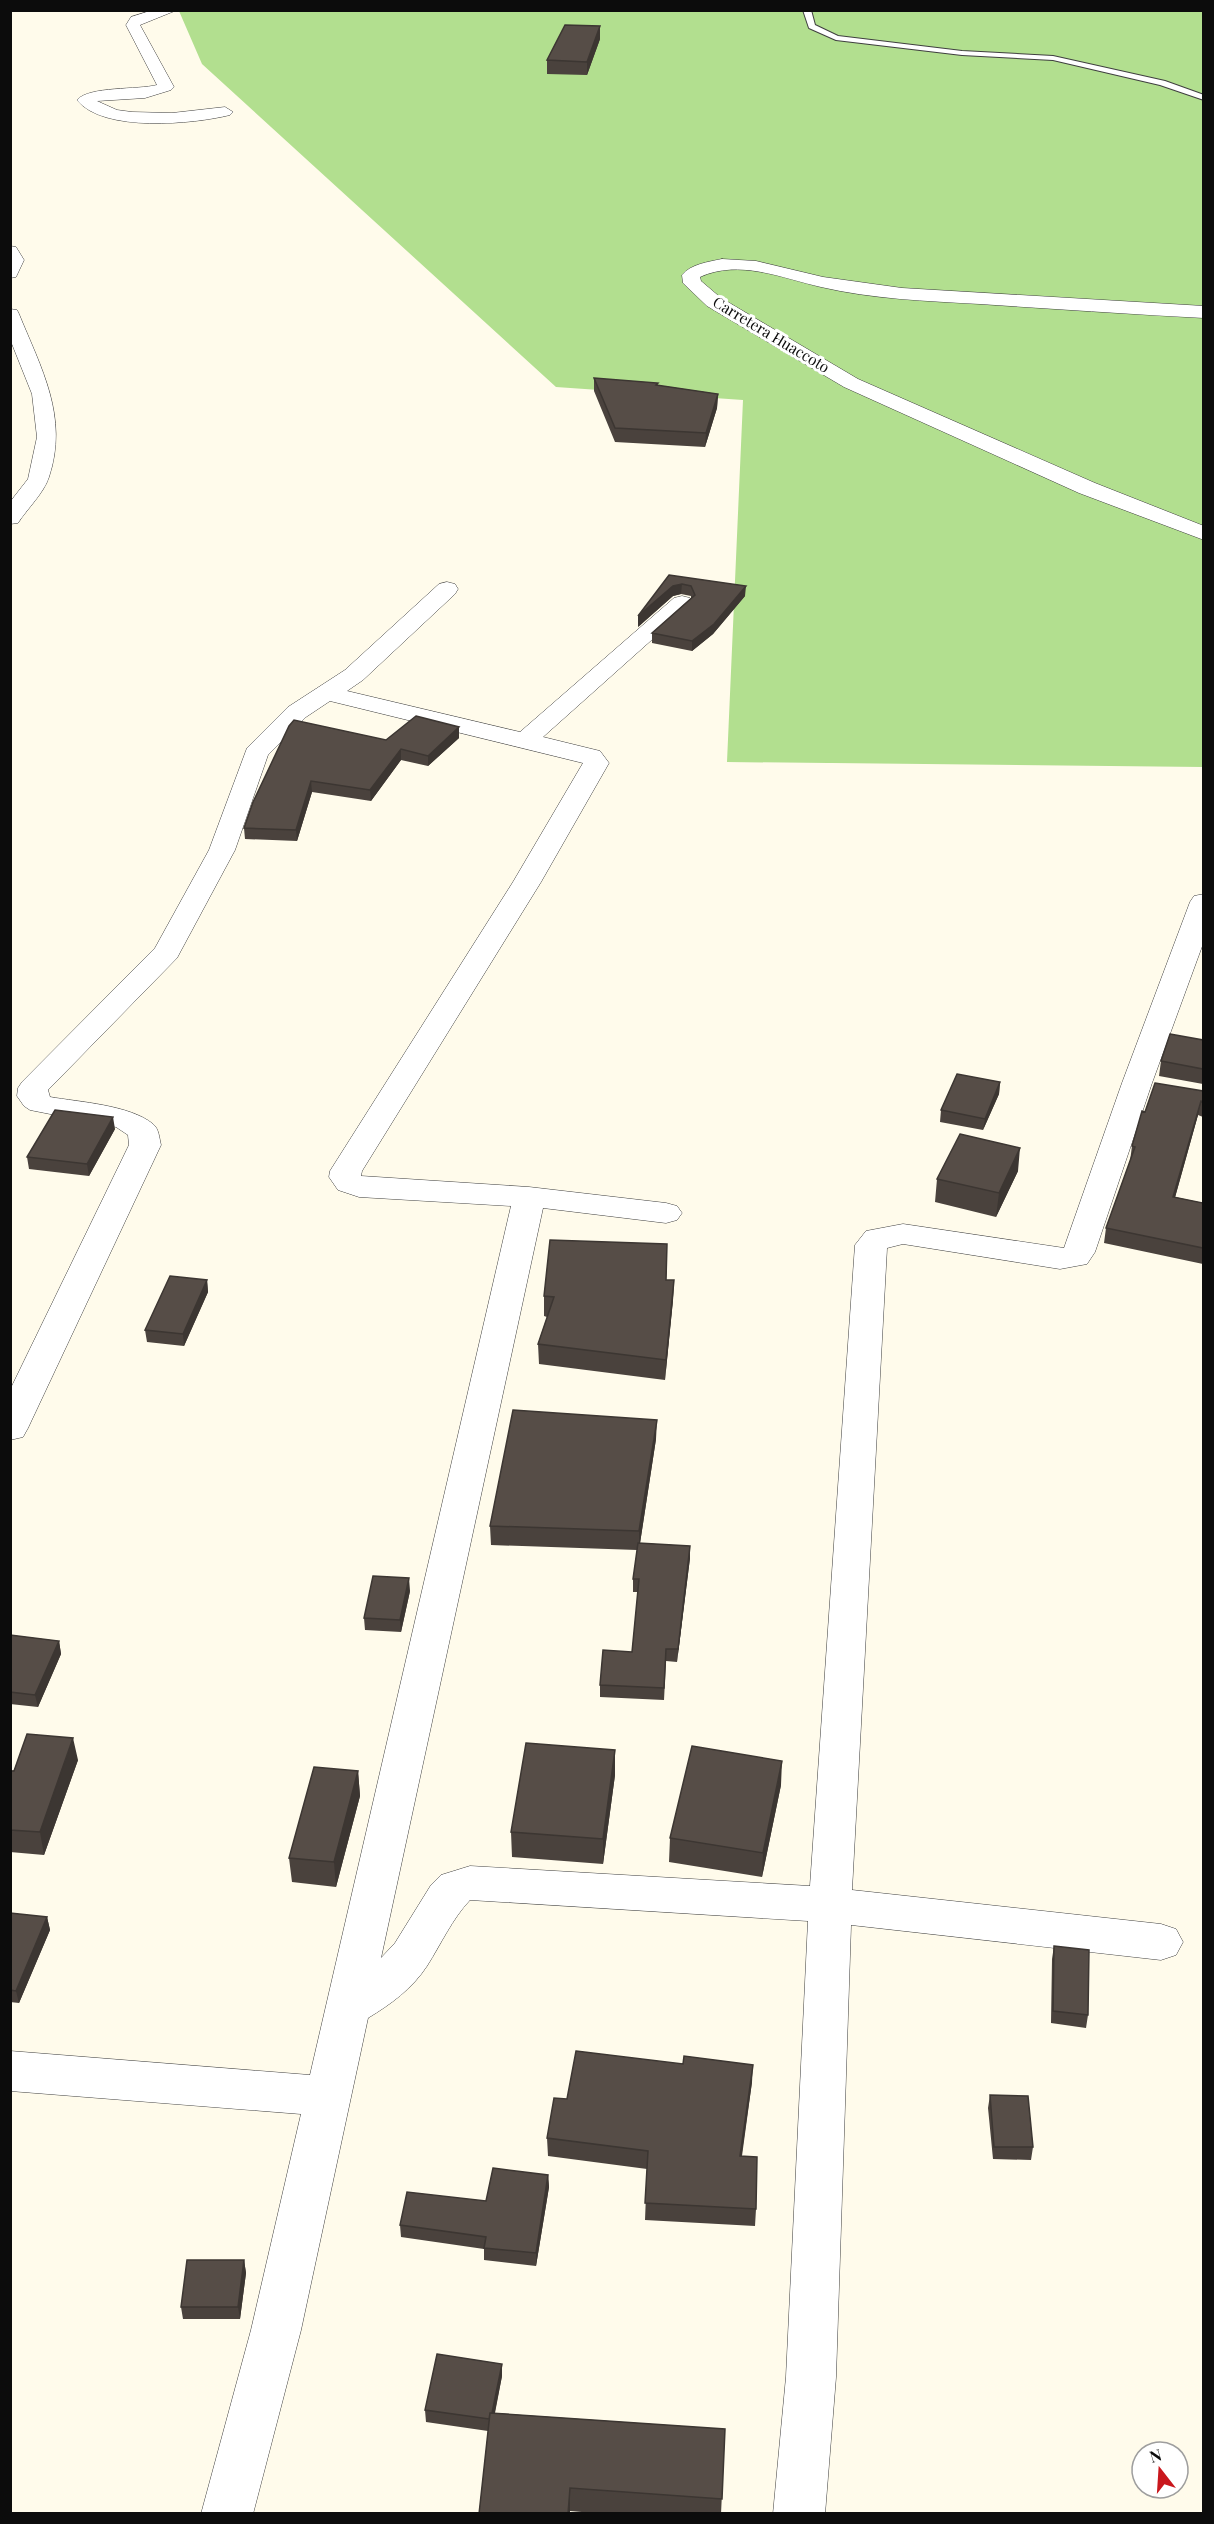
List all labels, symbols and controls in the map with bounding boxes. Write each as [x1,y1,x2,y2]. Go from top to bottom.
street label: Carretera Huaccoto [709,291,834,377]
north arrow [1130,2440,1190,2500]
text: N [1147,2443,1164,2467]

